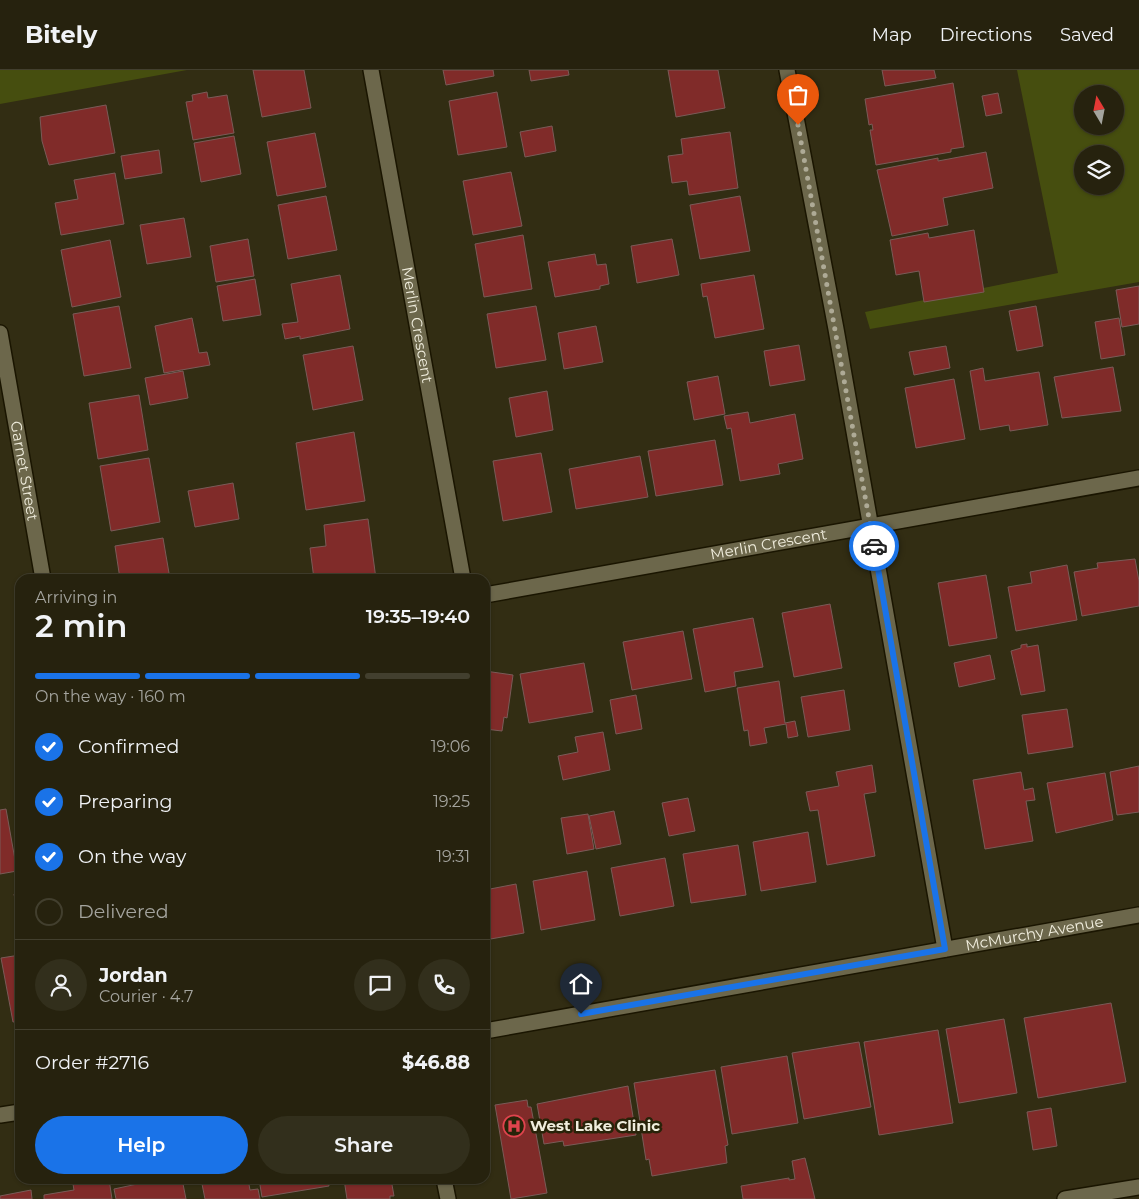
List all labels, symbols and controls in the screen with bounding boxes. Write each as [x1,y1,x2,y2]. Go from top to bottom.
text: Bitely [25,20,97,49]
text: Map [872,24,912,46]
text: Directions [940,24,1032,46]
text: Saved [1060,24,1114,46]
pin [777,74,819,125]
icon: bag [784,81,812,109]
north arrow [1074,85,1124,135]
map controls [1074,85,1124,195]
button: layers [1074,145,1124,195]
street label: Merlin Crescent [398,265,437,384]
street label: Garnet Street [7,419,43,522]
courier [849,521,899,571]
street label: Merlin Crescent [709,524,828,564]
icon: car [860,532,888,560]
text: Arriving in [35,588,117,607]
text: 19:35–19:40 [366,605,470,628]
text: 2 min [35,606,127,645]
text: On the way · 160 m [35,687,186,706]
icon: check [35,733,63,761]
text: Confirmed [78,735,179,758]
text: 19:06 [431,737,470,756]
icon: check [35,788,63,816]
text: Preparing [78,790,173,813]
text: 19:25 [433,792,470,811]
icon: check [35,843,63,871]
text: On the way [78,845,186,868]
text: 19:31 [436,847,470,866]
text: Delivered [78,900,169,923]
street label: McMurchy Avenue [964,911,1105,955]
button: person [35,959,87,1011]
button: chat [354,959,406,1011]
button: phone [418,959,470,1011]
pin [560,963,602,1014]
text: Jordan [99,964,168,987]
icon: home [567,970,595,998]
text: Courier · 4.7 [99,987,193,1006]
text: Order #2716 [35,1051,149,1074]
text: $46.88 [402,1051,470,1074]
hospital icon: West Lake Clinic [502,1114,526,1138]
button: Help [35,1116,248,1174]
button: Share [258,1116,470,1174]
place label: West Lake Clinic [530,1116,660,1135]

